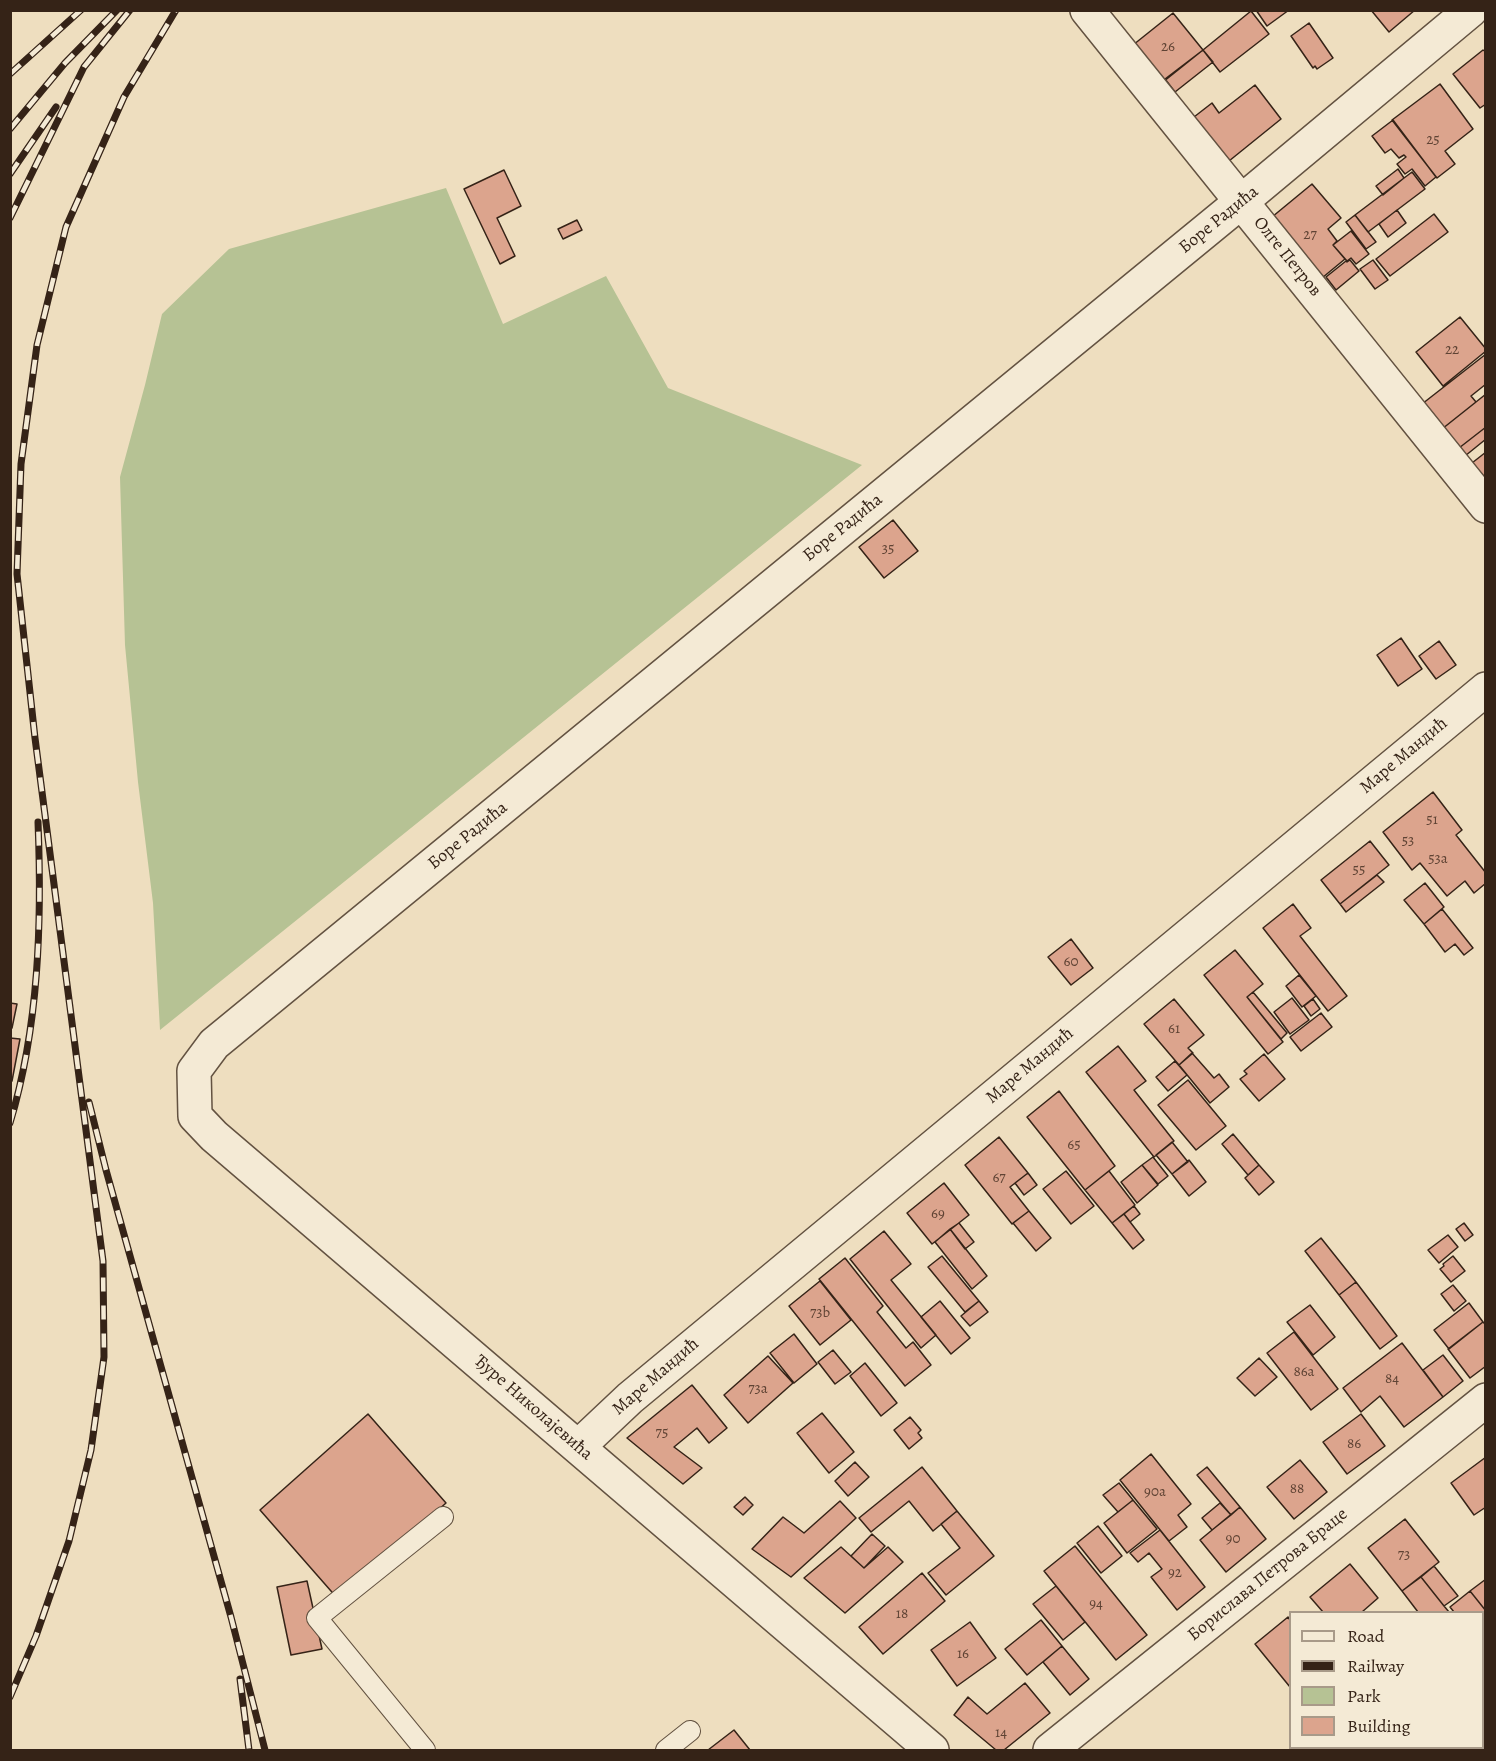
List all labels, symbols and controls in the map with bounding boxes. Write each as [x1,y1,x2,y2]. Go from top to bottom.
house number: 26 [1161,38,1175,56]
house number: 25 [1426,131,1440,149]
street label: Боре Радића [1175,181,1263,259]
street label: Олге Петров [1248,213,1326,301]
house number: 27 [1303,226,1317,244]
house number: 22 [1445,341,1459,359]
street label: Боре Радића [799,489,887,567]
house number: 35 [882,540,894,558]
street label: Маре Мандић [1356,713,1452,799]
street label: Боре Радића [424,797,512,875]
house number: 51 [1426,811,1438,829]
house number: 53 [1402,832,1414,850]
house number: 53a [1428,850,1448,868]
house number: 55 [1353,861,1365,879]
house number: 60 [1064,953,1078,971]
house number: 61 [1168,1020,1180,1038]
street label: Маре Мандић [982,1023,1078,1109]
house number: 65 [1067,1136,1081,1154]
house number: 67 [992,1169,1006,1187]
house number: 69 [931,1205,945,1223]
house number: 73b [810,1304,830,1322]
street label: Маре Мандић [608,1334,704,1420]
street label: Ђуре Николајевића [469,1351,597,1465]
house number: 86a [1293,1363,1315,1381]
house number: 84 [1385,1370,1399,1388]
house number: 73a [748,1380,768,1398]
house number: 75 [656,1424,668,1442]
house number: 86 [1347,1435,1361,1453]
house number: 88 [1290,1480,1304,1498]
house number: 90a [1144,1483,1166,1501]
street label: Борислава Петрова Браце [1184,1504,1352,1646]
house number: 90 [1226,1530,1240,1548]
house number: 73 [1398,1546,1410,1564]
house number: 92 [1168,1564,1182,1582]
house number: 94 [1089,1595,1103,1613]
house number: 18 [896,1605,908,1623]
legend [1289,1611,1484,1749]
text: Road [1347,1624,1384,1648]
house number: 16 [957,1645,969,1663]
text: Railway [1347,1654,1404,1678]
text: Park [1347,1684,1381,1708]
text: Building [1347,1714,1411,1738]
house number: 14 [995,1724,1007,1742]

